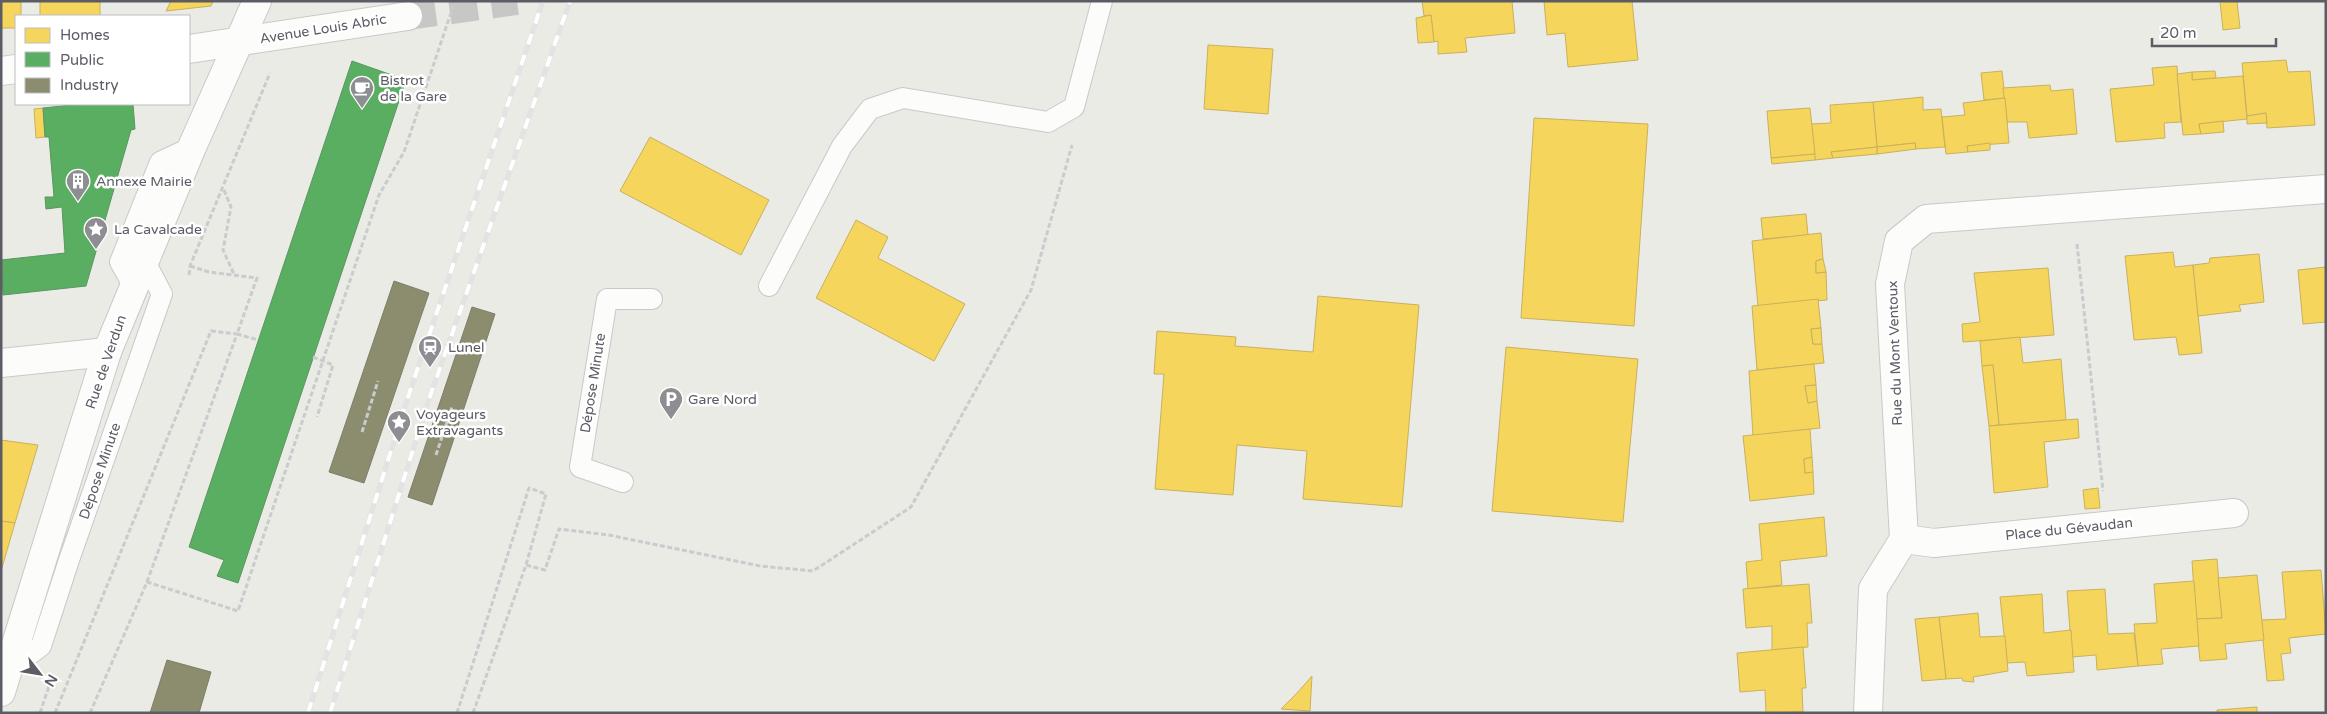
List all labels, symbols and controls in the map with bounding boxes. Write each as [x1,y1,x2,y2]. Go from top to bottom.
street label: Avenue Louis Abric [258,11,388,47]
legend [15,15,190,105]
scale bar [2152,15,2276,47]
text: 20 m [2160,24,2197,42]
text: Homes [60,26,110,44]
text: Public [60,51,104,69]
place label: Bistrot de la Gare [380,72,447,105]
cafe icon: Bistrot de la Gare [349,75,375,109]
text: Industry [60,76,119,94]
building icon: Annexe Mairie [65,168,91,202]
place label: Annexe Mairie [96,173,192,190]
place icon: La Cavalcade [83,216,109,250]
place label: La Cavalcade [114,221,202,238]
street label: Rue du Mont Ventoux [1884,280,1906,426]
street label: Rue de Verdun [82,313,130,411]
street label: Dépose Minute [577,332,609,434]
station icon: Lunel [417,334,443,368]
place label: Lunel [448,339,485,356]
parking icon: Gare Nord [658,386,684,420]
place label: Gare Nord [688,391,757,408]
place label: Voyageurs Extravagants [416,406,504,439]
place icon: Voyageurs Extravagants [386,409,412,443]
street label: Dépose Minute [76,420,124,521]
street label: Place du Gévaudan [2004,514,2134,544]
north arrow [15,649,65,699]
text: N [41,671,61,690]

